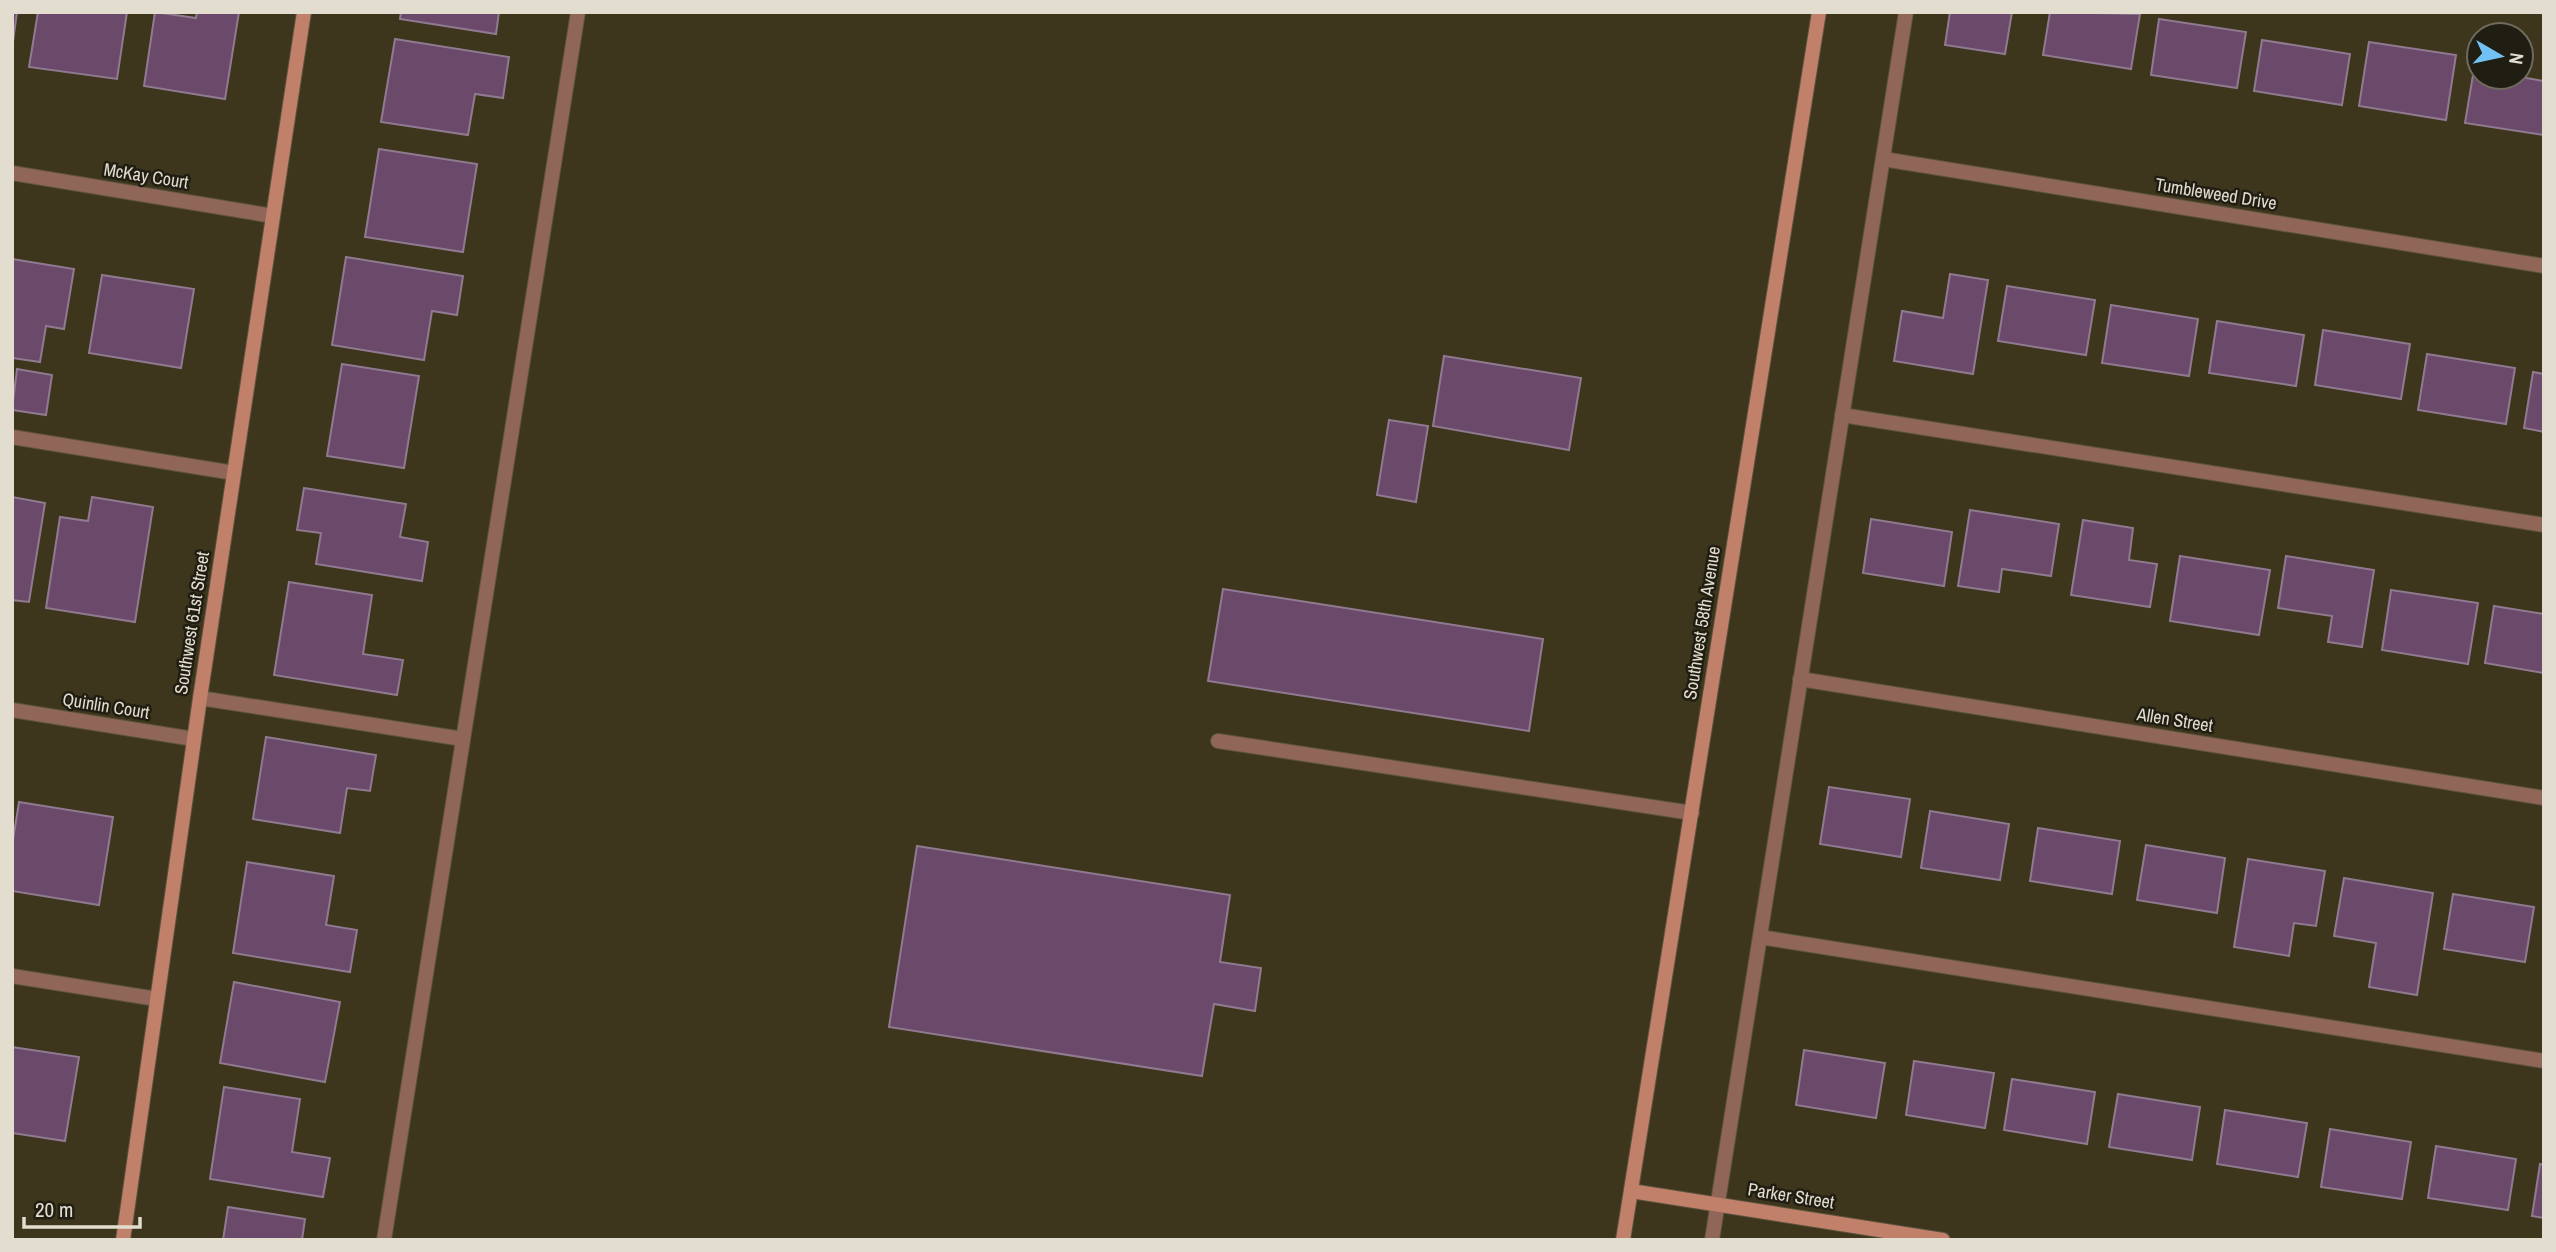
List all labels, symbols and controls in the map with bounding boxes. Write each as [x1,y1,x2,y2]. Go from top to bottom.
north arrow [2465,21,2535,91]
text: N [2503,51,2531,66]
street label: McKay Court [102,156,190,195]
street label: Tumbleweed Drive [2154,172,2279,215]
street label: Southwest 58th Avenue [1677,544,1726,701]
street label: Southwest 61st Street [168,550,215,696]
street label: Quinlin Court [61,686,151,725]
street label: Allen Street [2134,701,2215,738]
street label: Parker Street [1746,1176,1836,1215]
scale bar [24,1186,140,1230]
text: 20 m [35,1195,73,1224]

